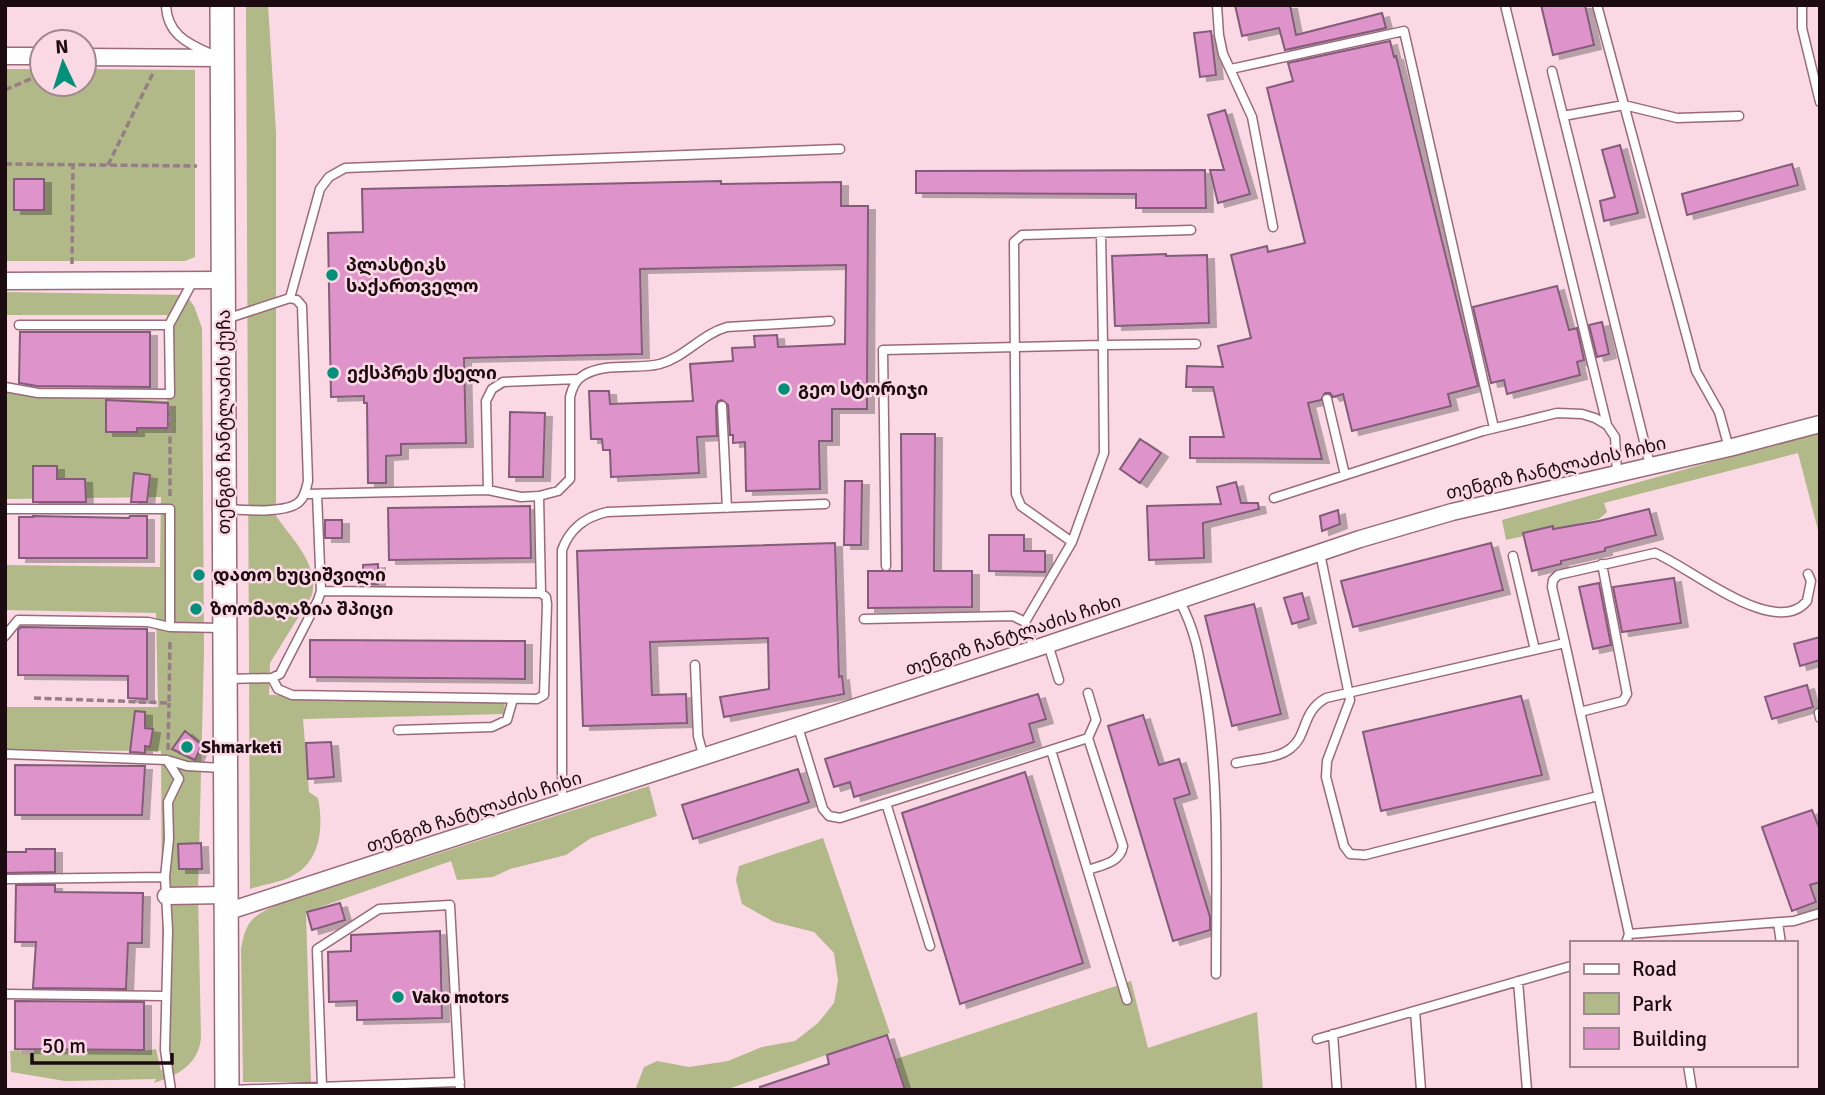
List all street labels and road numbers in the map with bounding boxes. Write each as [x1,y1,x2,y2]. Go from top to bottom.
street label: თენგიზ ჩანტლაძის ქუჩა [213,309,235,535]
street label: თენგიზ ჩანტლაძის ჩიხი [1444,432,1668,504]
street label: თენგიზ ჩანტლაძის ჩიხი [902,590,1124,680]
street label: თენგიზ ჩანტლაძის ჩიხი [363,767,585,857]

